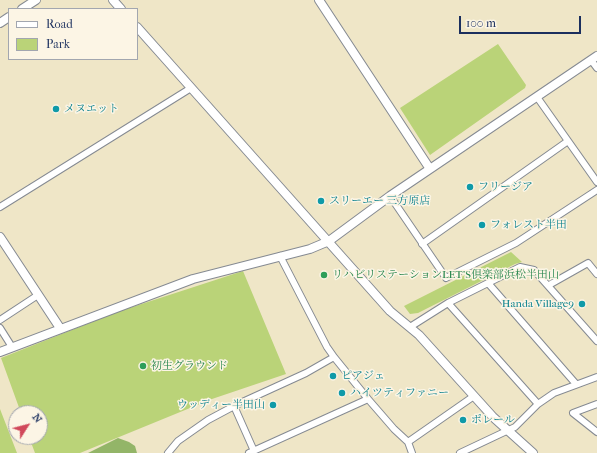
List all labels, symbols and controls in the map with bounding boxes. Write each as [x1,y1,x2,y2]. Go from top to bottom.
legend [8,8,138,60]
scale bar [461,8,583,34]
text: 100 m [466,16,496,30]
text: Road [46,17,73,31]
text: Park [46,37,70,51]
place label: メヌエット [64,102,119,116]
marker: メヌエット [51,104,61,114]
place label: フリージア [478,180,533,194]
marker: フリージア [465,182,475,192]
place label: スリーエー 三方原店 [329,194,430,208]
marker: スリーエー 三方原店 [316,196,326,206]
place label: フォレスト半田 [490,218,567,232]
marker: フォレスト半田 [477,220,487,230]
place label: リハビリステーションLET’S倶楽部浜松半田山 [332,268,559,282]
marker: リハビリステーションLET’S倶楽部浜松半田山 [319,270,329,280]
place label: Handa Village9 [502,297,574,311]
marker: Handa Village9 [577,299,587,309]
place label: 初生グラウンド [151,359,228,373]
marker: 初生グラウンド [138,361,148,371]
place label: ピアジェ [341,369,385,383]
marker: ピアジェ [328,371,338,381]
place label: ハイツティファニー [350,386,449,400]
marker: ハイツティファニー [337,388,347,398]
place label: ウッディー半田山 [177,398,265,412]
marker: ウッディー半田山 [268,400,278,410]
north arrow [8,405,48,445]
text: N [30,411,45,425]
place label: ポレール [471,413,515,427]
marker: ポレール [458,415,468,425]

